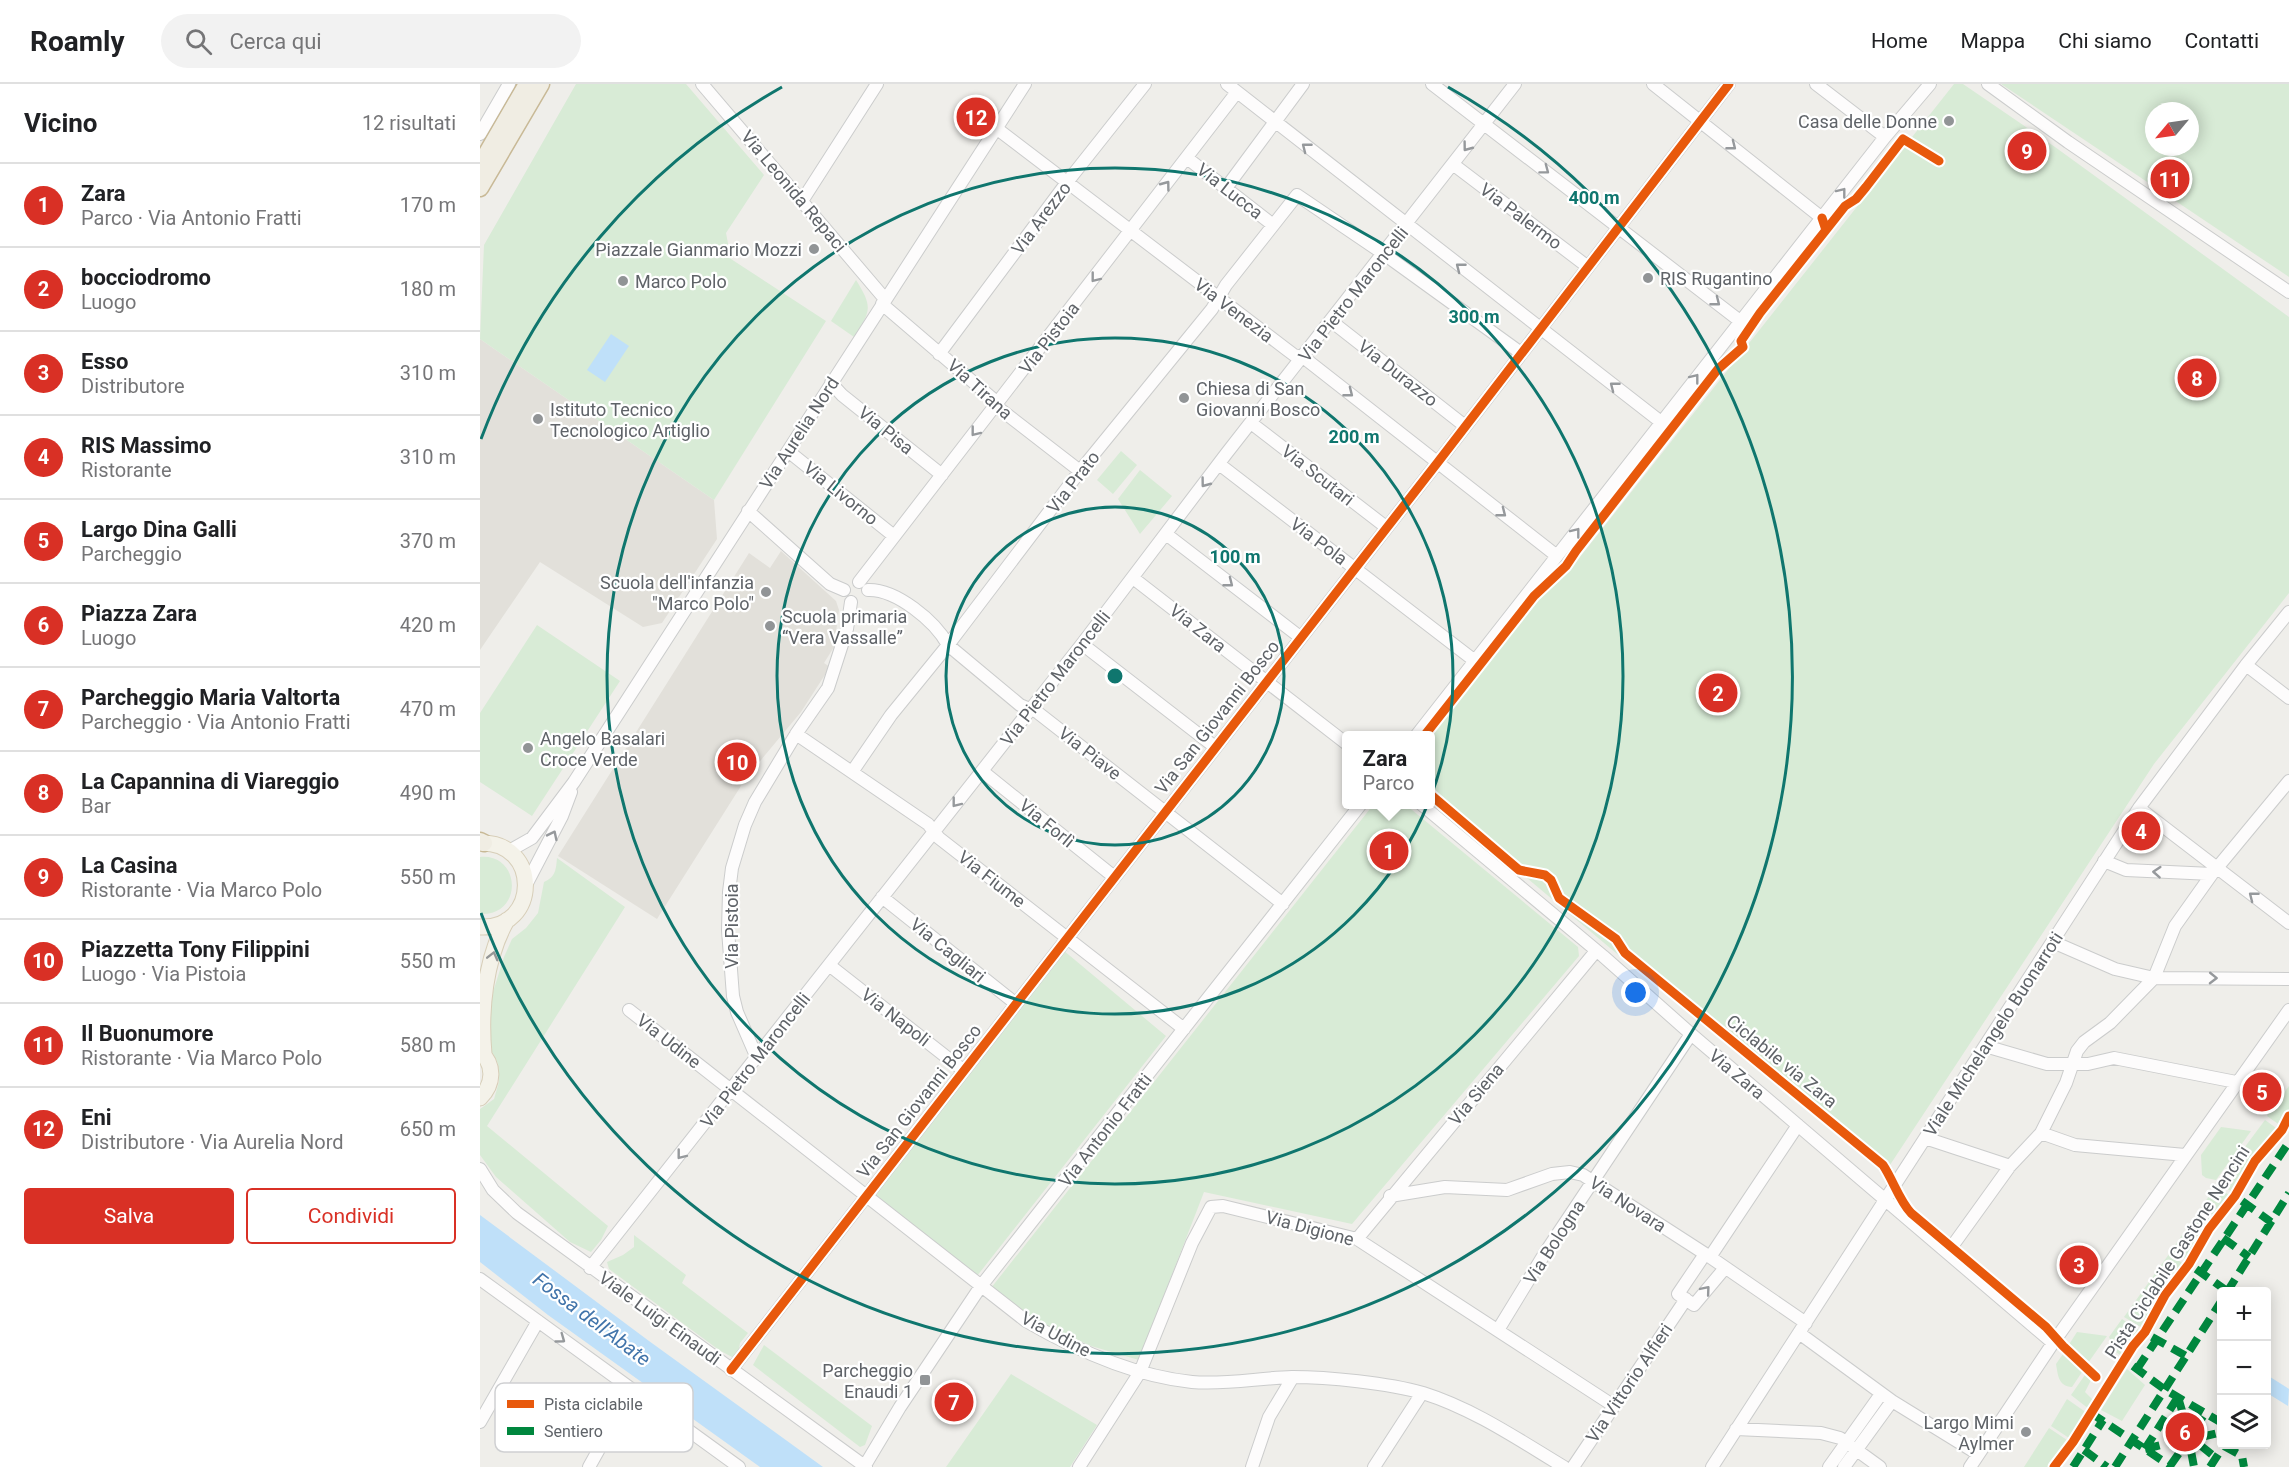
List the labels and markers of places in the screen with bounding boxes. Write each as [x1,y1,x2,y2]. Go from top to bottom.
pin: 12 [956,94,996,140]
place label: Casa delle Donne [1798,111,1937,132]
marker: Casa delle Donne [1942,114,1956,128]
pin: 9 [2008,128,2046,174]
pin: 11 [2150,156,2190,202]
place label: Piazzale Gianmario Mozzi [595,239,802,260]
marker: Piazzale Gianmario Mozzi [807,242,821,256]
place label: RIS Rugantino [1660,268,1772,289]
place label: Marco Polo [635,271,727,292]
marker: RIS Rugantino [1641,271,1655,285]
marker: Marco Polo [616,274,630,288]
pin: 8 [2178,356,2216,400]
place label: Chiesa di San Giovanni Bosco [1196,378,1320,420]
marker: Chiesa di San Giovanni Bosco [1177,391,1191,405]
place label: Istituto Tecnico Tecnologico Artiglio [550,399,710,441]
marker: Istituto Tecnico Tecnologico Artiglio [531,412,545,426]
place label: Scuola dell'infanzia "Marco Polo" [600,572,754,614]
marker: Scuola dell'infanzia "Marco Polo" [759,585,773,599]
place label: Scuola primaria “Vera Vassalle” [782,606,907,648]
marker: Scuola primaria “Vera Vassalle” [763,619,777,633]
centre of rings [1105,666,1125,686]
pin: 2 [1698,670,1738,716]
place label: Angelo Basalari Croce Verde [540,728,665,770]
pin: 10 [718,740,756,784]
marker: Angelo Basalari Croce Verde [521,741,535,755]
pin: 4 [2122,808,2160,854]
pin: 1 [1370,828,1408,873]
pin: 5 [2242,1070,2282,1114]
pin: 3 [2060,1242,2098,1288]
place label: Parcheggio Enaudi 1 [822,1360,913,1402]
marker: Parcheggio Enaudi 1 [918,1373,932,1387]
pin: 7 [934,1380,974,1424]
pin: 6 [2166,1410,2204,1454]
place label: Largo Mimi Aylmer [1923,1412,2014,1454]
marker: Largo Mimi Aylmer [2019,1425,2033,1439]

